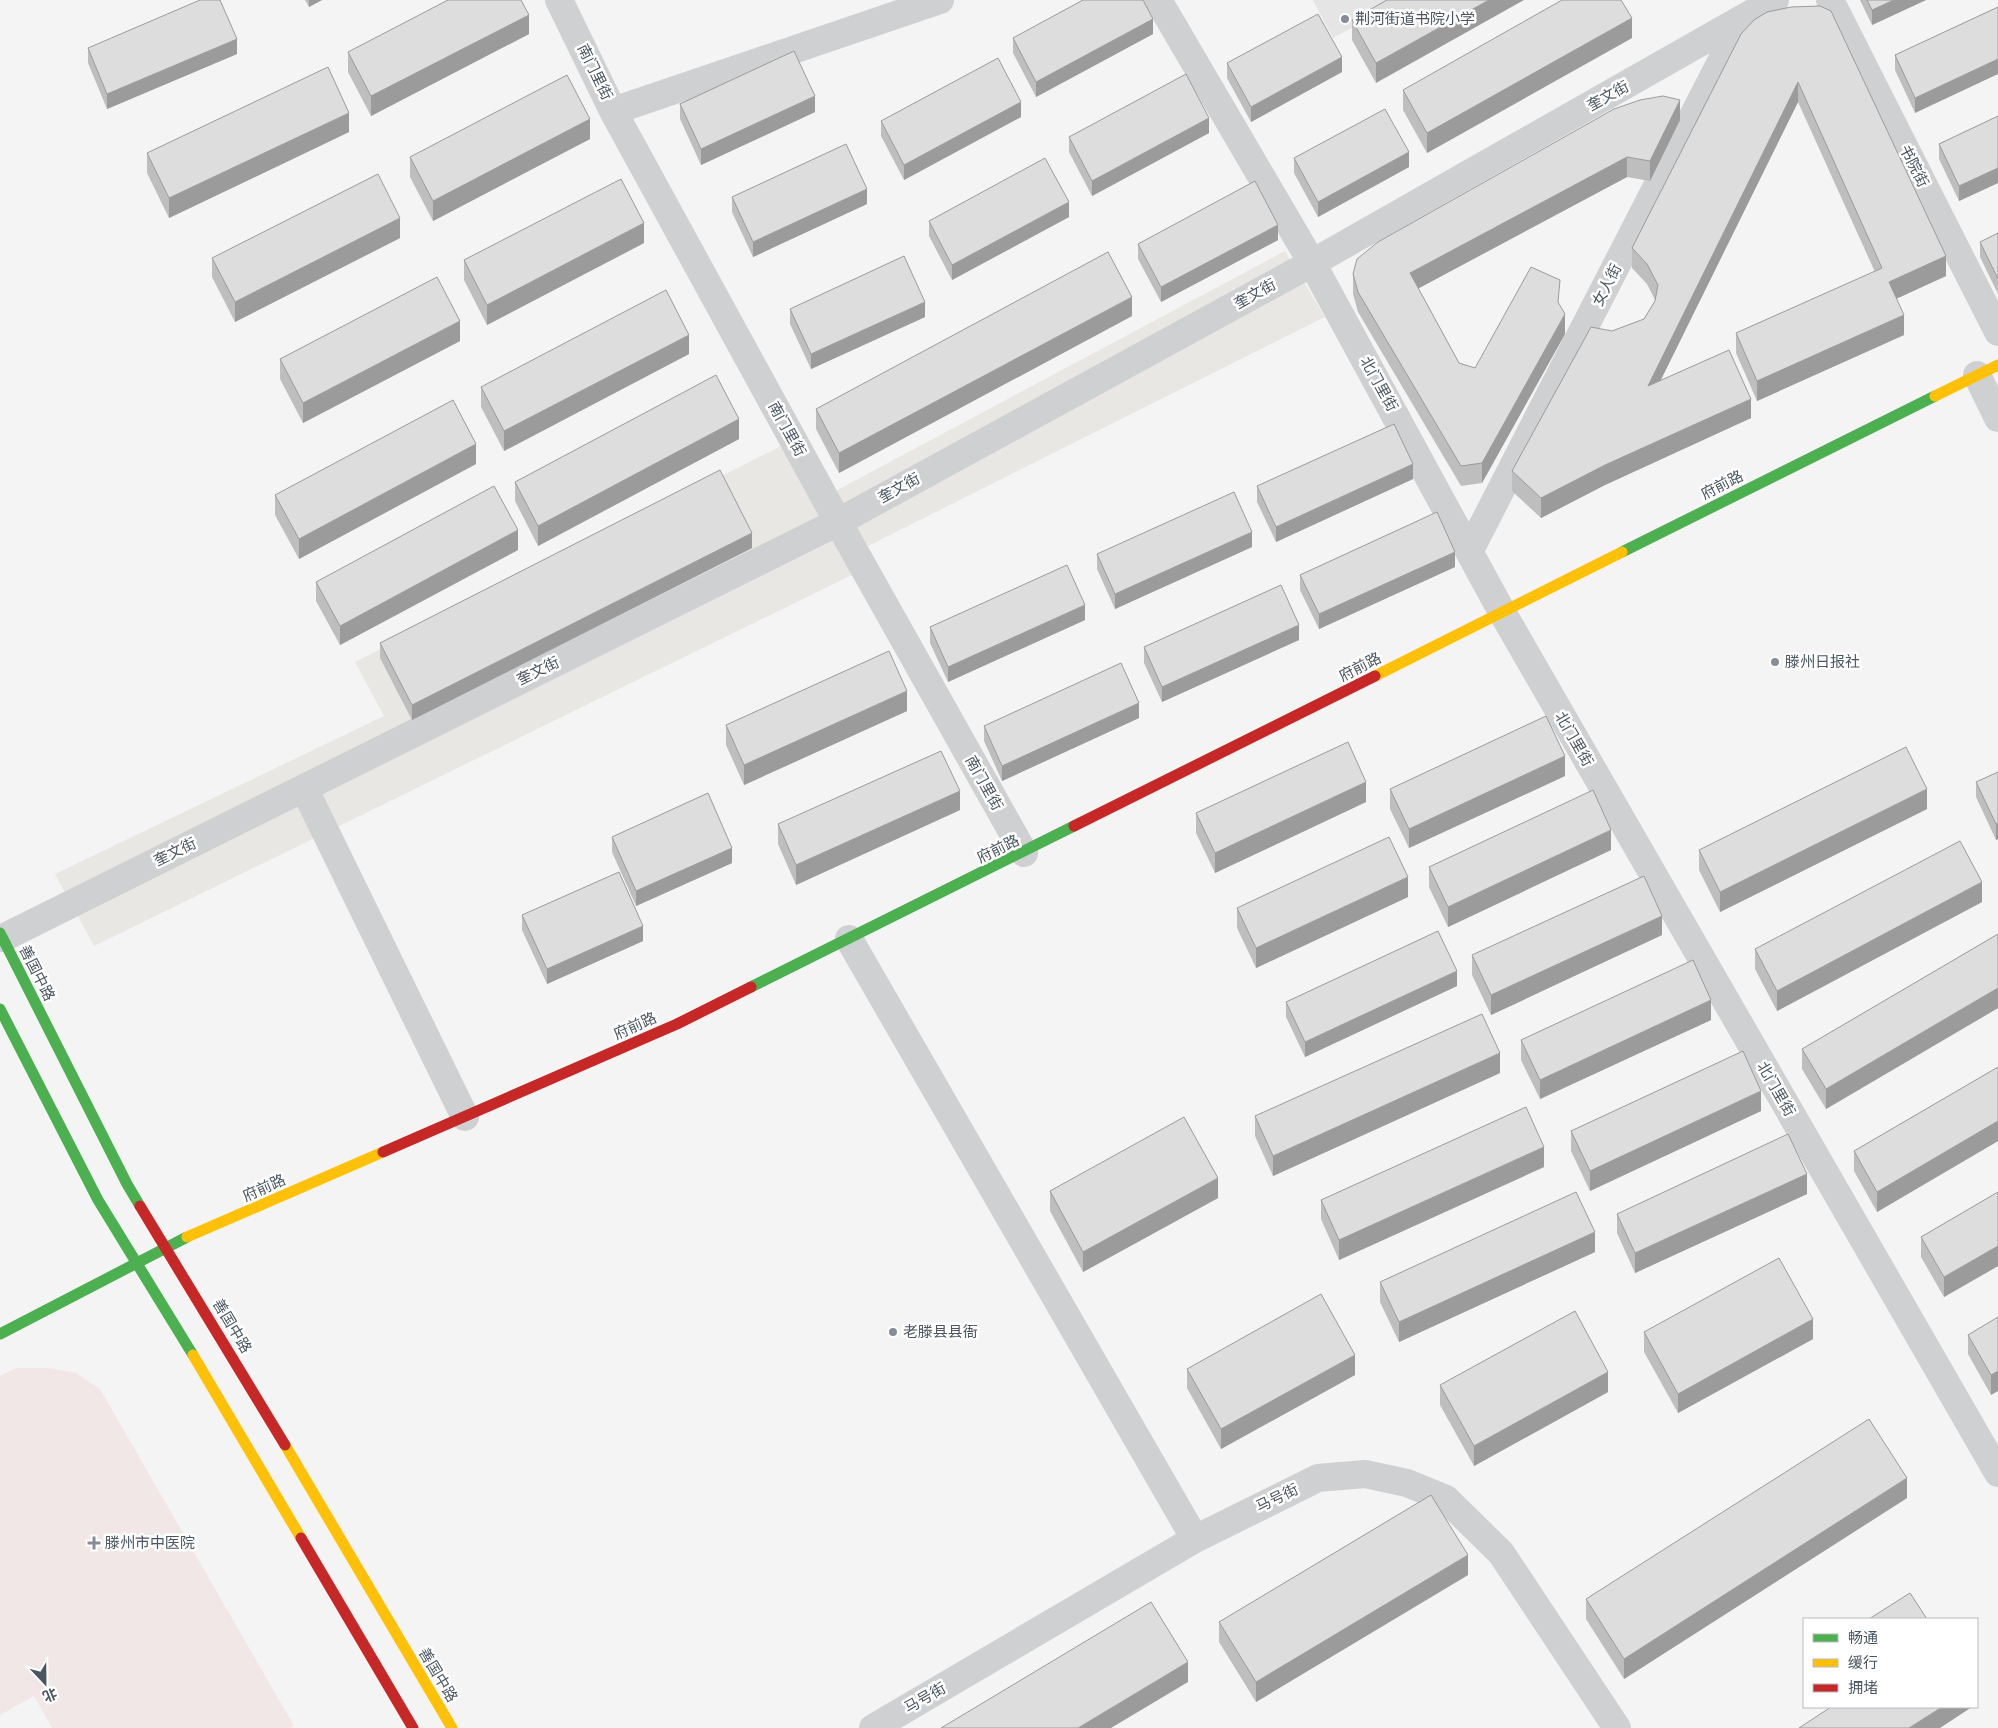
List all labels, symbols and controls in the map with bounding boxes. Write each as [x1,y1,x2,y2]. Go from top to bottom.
place label: 荆河街道书院小学 [1355,11,1475,27]
marker: 荆河街道书院小学 [1339,13,1351,25]
street label: 南门里街 [575,42,615,102]
street label: 奎文街 [1584,78,1632,114]
street label: 书院街 [1897,142,1931,190]
street label: 女人街 [1590,261,1624,309]
street label: 奎文街 [1231,276,1279,312]
street label: 北门里街 [1357,353,1401,414]
street label: 南门里街 [765,399,809,459]
street label: 府前路 [1698,468,1746,502]
street label: 奎文街 [875,470,923,506]
street label: 府前路 [1336,650,1384,684]
place label: 滕州日报社 [1785,653,1860,670]
street label: 奎文街 [514,654,562,688]
marker: 滕州日报社 [1769,656,1781,668]
street label: 北门里街 [1552,709,1597,769]
street label: 南门里街 [962,753,1006,813]
street label: 府前路 [974,832,1022,866]
street label: 奎文街 [151,835,199,869]
street label: 善国中路 [16,943,58,1003]
street label: 府前路 [611,1010,659,1042]
street label: 北门里街 [1754,1059,1799,1119]
street label: 府前路 [240,1172,288,1204]
street label: 善国中路 [210,1296,254,1356]
place label: 老滕县县衙 [903,1324,978,1340]
marker: 老滕县县衙 [887,1326,899,1338]
street label: 马号街 [1253,1481,1301,1515]
place label: 滕州市中医院 [105,1534,195,1551]
marker: 滕州市中医院 [87,1536,101,1550]
legend [1803,1618,1978,1708]
text: 畅通 [1848,1630,1878,1646]
street label: 善国中路 [416,1645,460,1705]
text: 缓行 [1848,1655,1878,1671]
north arrow [20,1658,70,1708]
street label: 马号街 [902,1680,948,1716]
text: 拥堵 [1848,1680,1878,1696]
text: 北 [40,1685,59,1704]

